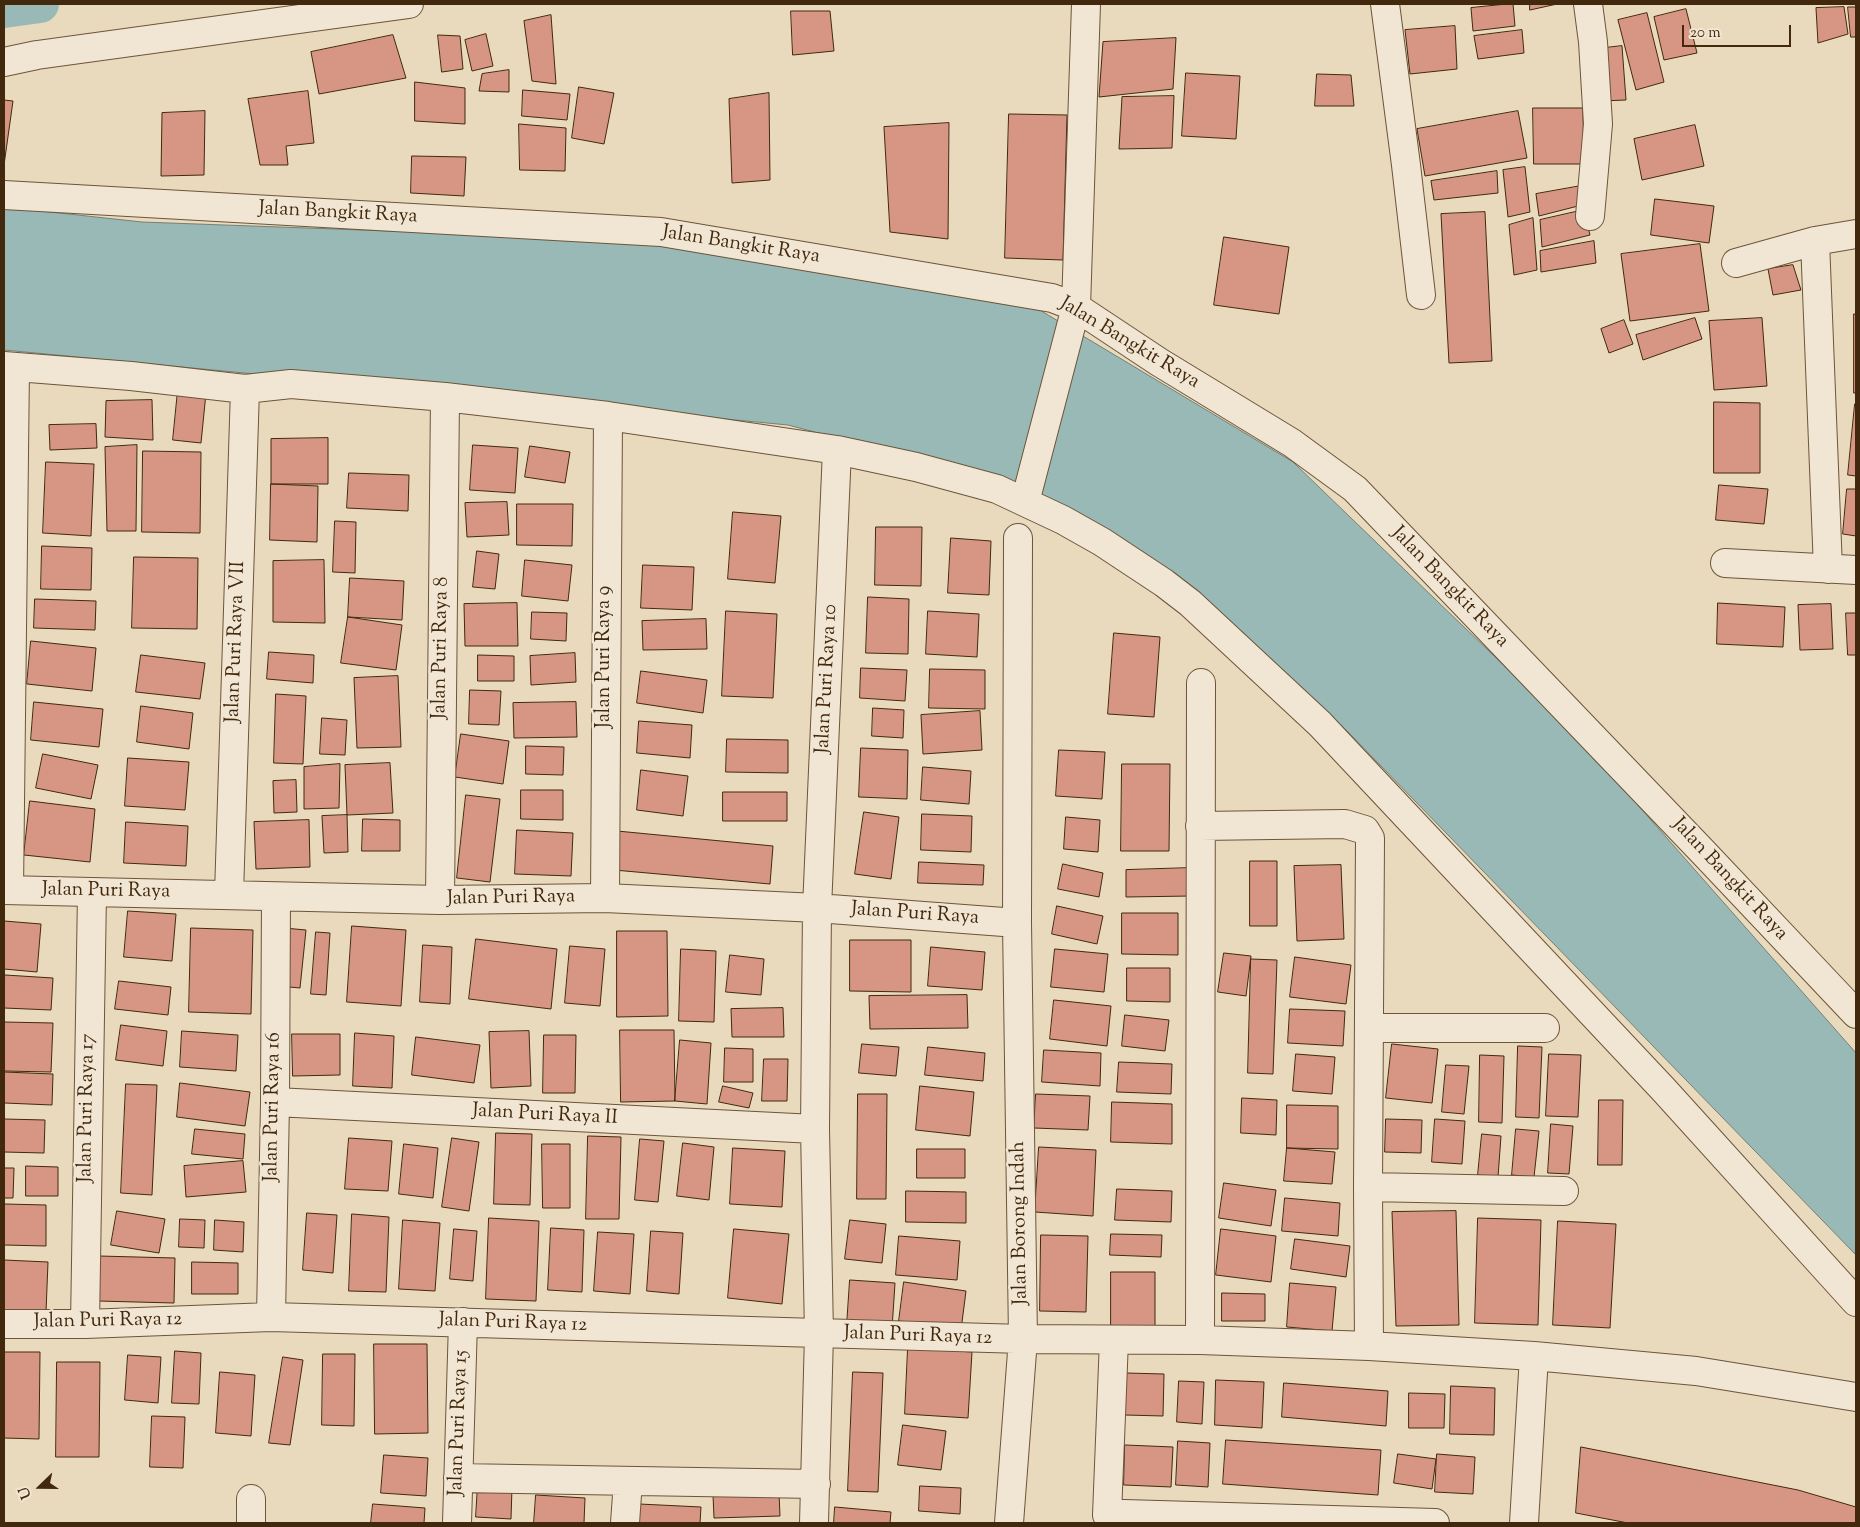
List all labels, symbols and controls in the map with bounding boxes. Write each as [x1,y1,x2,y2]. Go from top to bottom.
scale bar [1685,15,1794,47]
text: 20 m [1690,23,1721,44]
street label: Jalan Bangkit Raya [258,198,418,230]
street label: Jalan Bangkit Raya [661,222,821,270]
street label: Jalan Bangkit Raya [1055,293,1203,395]
street label: Jalan Bangkit Raya [1385,522,1513,654]
street label: Jalan Puri Raya VII [222,561,252,723]
street label: Jalan Puri Raya 8 [429,577,455,719]
street label: Jalan Puri Raya 9 [594,586,618,728]
street label: Jalan Puri Raya 10 [812,604,844,754]
street label: Jalan Bangkit Raya [1666,814,1792,946]
street label: Jalan Puri Raya [42,879,170,905]
street label: Jalan Puri Raya [447,886,575,912]
street label: Jalan Puri Raya [850,899,980,931]
street label: Jalan Puri Raya 16 [261,1032,287,1182]
street label: Jalan Puri Raya 17 [75,1033,101,1183]
street label: Jalan Puri Raya II [472,1100,618,1132]
street label: Jalan Borong Indah [1008,1141,1034,1305]
street label: Jalan Puri Raya 12 [33,1309,183,1335]
street label: Jalan Puri Raya 12 [438,1309,588,1339]
street label: Jalan Puri Raya 12 [843,1322,993,1352]
street label: Jalan Puri Raya 15 [445,1350,475,1496]
north arrow [15,1462,65,1512]
text: U [15,1484,38,1502]

